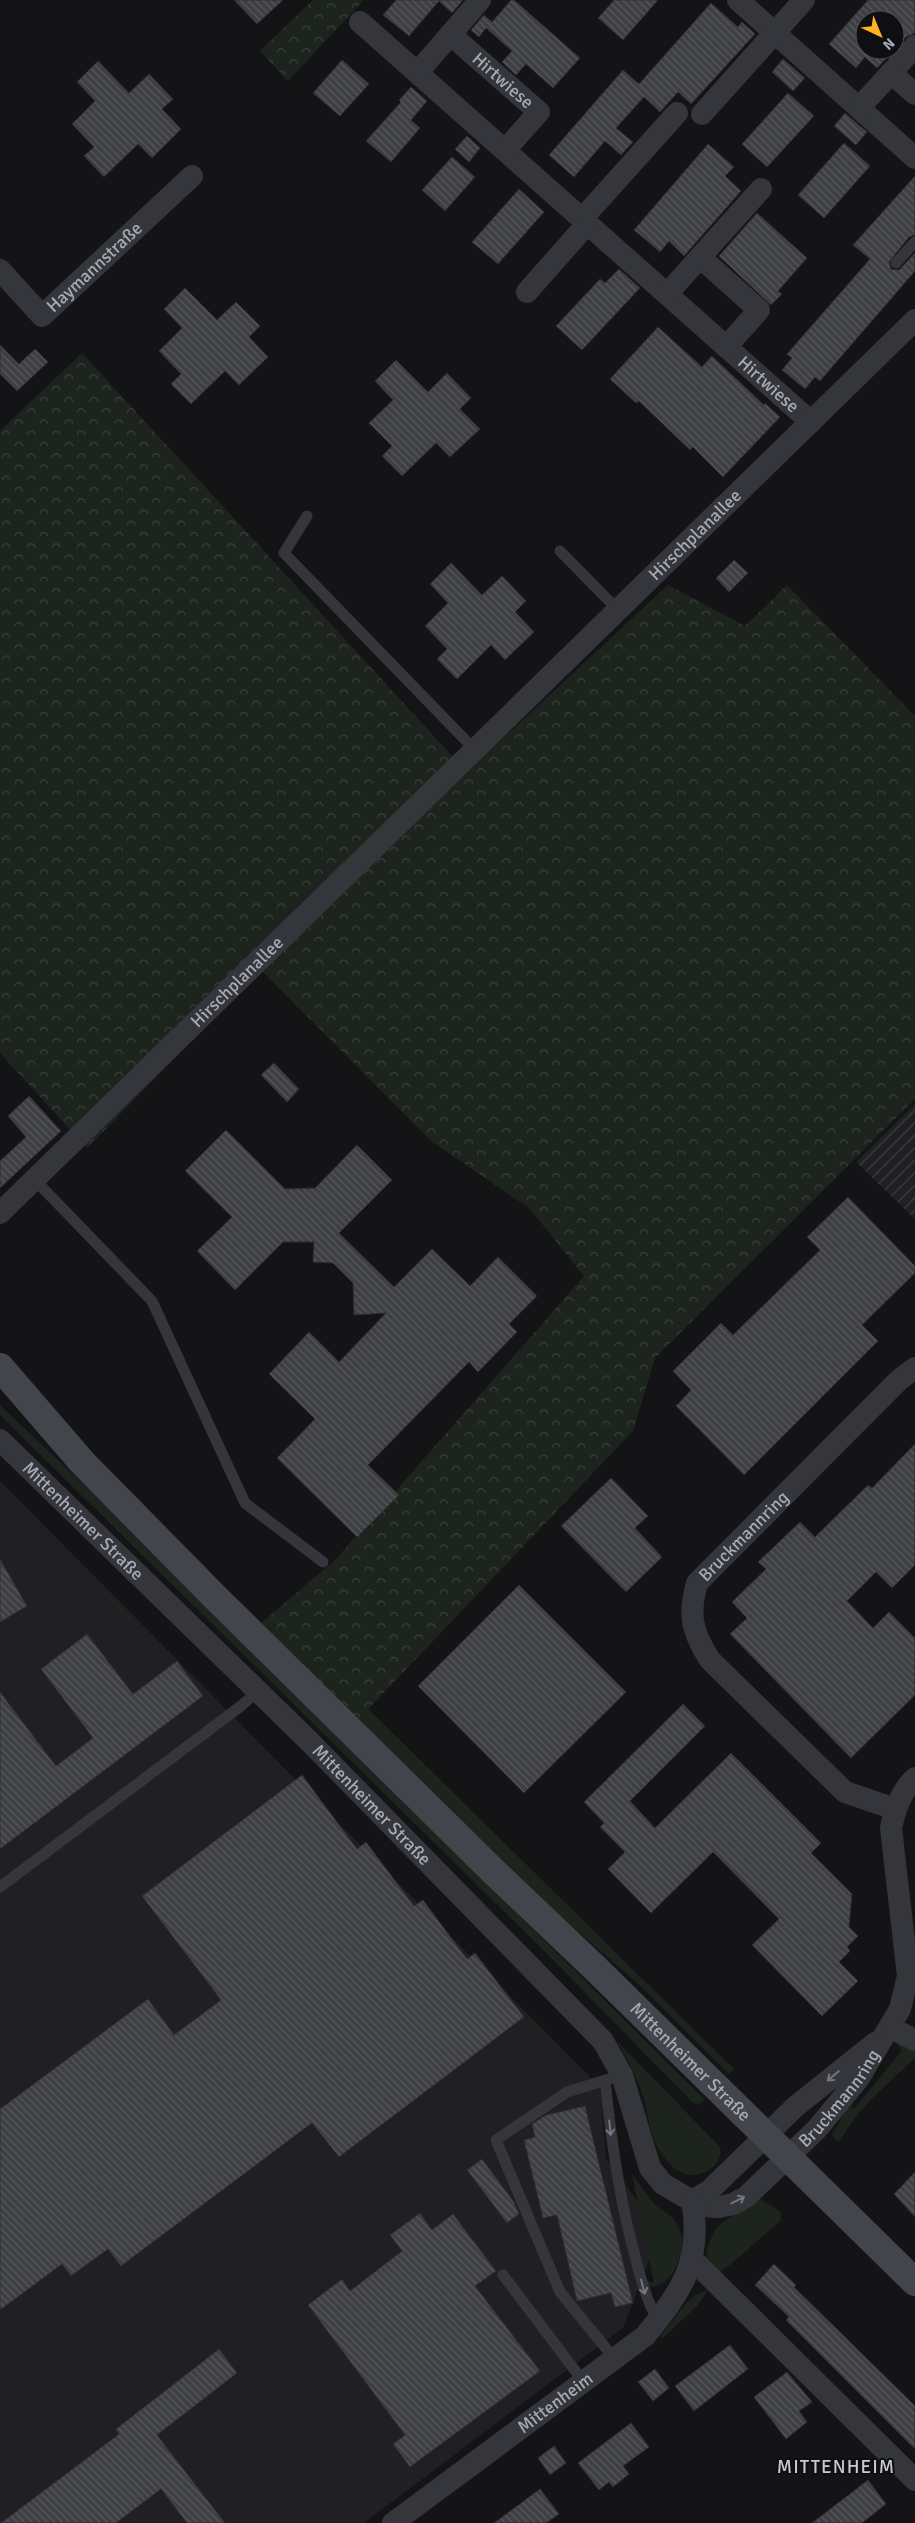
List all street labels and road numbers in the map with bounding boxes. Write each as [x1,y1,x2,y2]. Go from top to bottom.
street label: Hirtwiese [468,48,538,113]
street label: Haymannstraße [42,217,147,317]
street label: Hirtwiese [733,351,804,417]
street label: Hirschplanallee [644,485,746,585]
street label: Hirschplanallee [186,932,288,1032]
street label: Mittenheimer Straße [18,1457,148,1585]
street label: Bruckmannring [694,1486,793,1586]
street label: Mittenheimer Straße [308,1740,436,1870]
street label: Mittenheimer Straße [626,1998,756,2126]
street label: Bruckmannring [794,2045,884,2152]
street label: Mittenheim [513,2367,597,2438]

